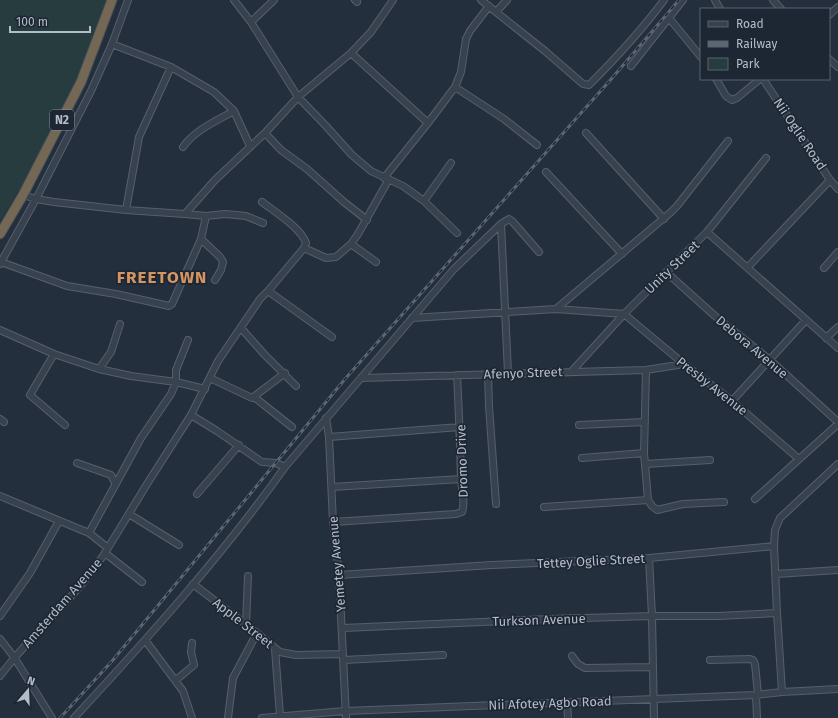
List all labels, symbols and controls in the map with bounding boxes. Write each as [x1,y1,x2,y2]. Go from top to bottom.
scale bar [10,8,90,34]
legend [700,8,830,80]
text: 100 m [16,15,48,29]
text: Road [736,17,764,31]
text: Railway [736,37,777,51]
text: Park [736,57,760,71]
street label: Nii Oglie Road [770,95,830,173]
road number: N2 [50,110,74,130]
street label: Unity Street [642,237,702,297]
district label: FREETOWN [117,267,207,288]
street label: Debora Avenue [713,313,791,381]
street label: Presby Avenue [674,354,750,418]
street label: Afenyo Street [483,364,563,382]
street label: Dromo Drive [453,424,471,498]
street label: Yemetey Avenue [325,515,349,613]
street label: Tettey Oglie Street [537,551,646,571]
street label: Amsterdam Avenue [19,555,105,651]
street label: Apple Street [210,595,276,651]
street label: Turkson Avenue [492,611,586,629]
north arrow [8,670,48,710]
text: N [26,674,37,688]
street label: Nii Afotey Agbo Road [488,693,612,713]

